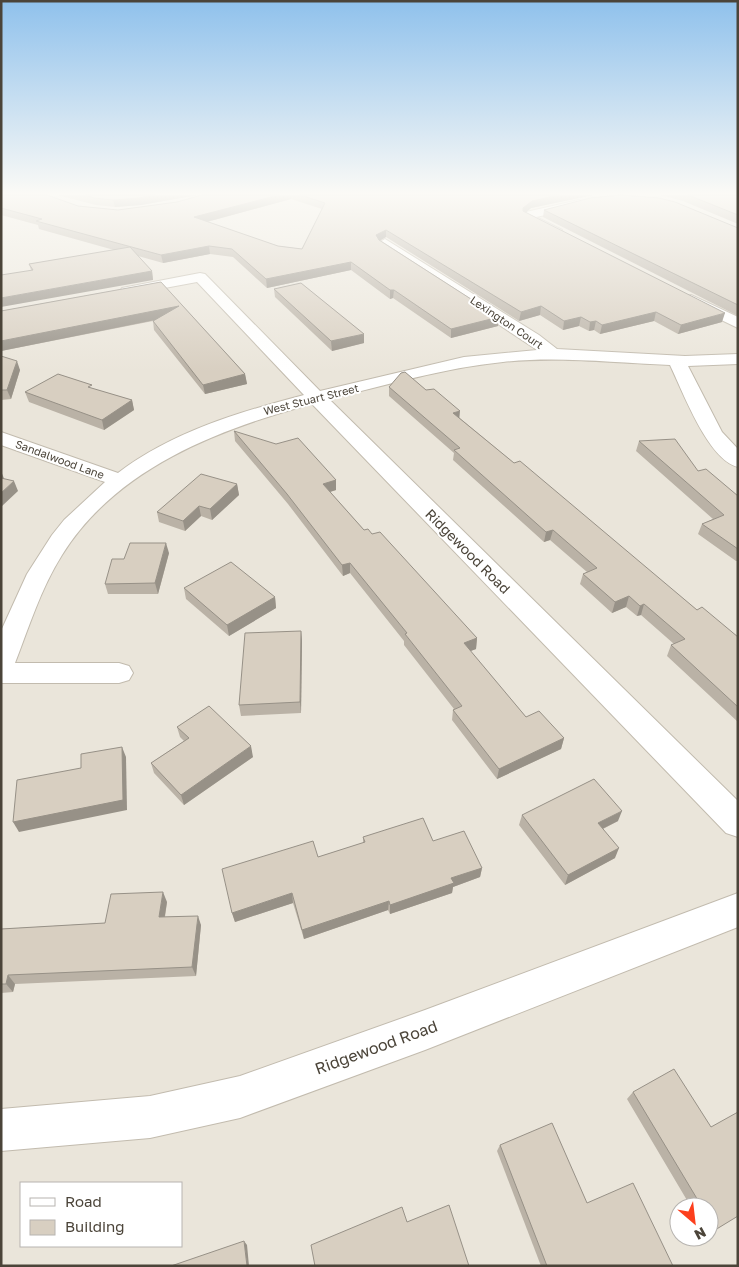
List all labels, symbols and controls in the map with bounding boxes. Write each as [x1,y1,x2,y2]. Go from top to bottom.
street label: Lexington Court [468,293,546,351]
street label: West Stuart Street [262,381,360,417]
street label: Sandalwood Lane [14,437,106,481]
street label: Ridgewood Road [422,505,514,597]
street label: Ridgewood Road [312,1016,440,1078]
legend [20,1182,182,1247]
text: Road [65,1192,102,1210]
north arrow [669,1197,719,1247]
text: Building [65,1217,125,1235]
text: N [692,1224,709,1244]

